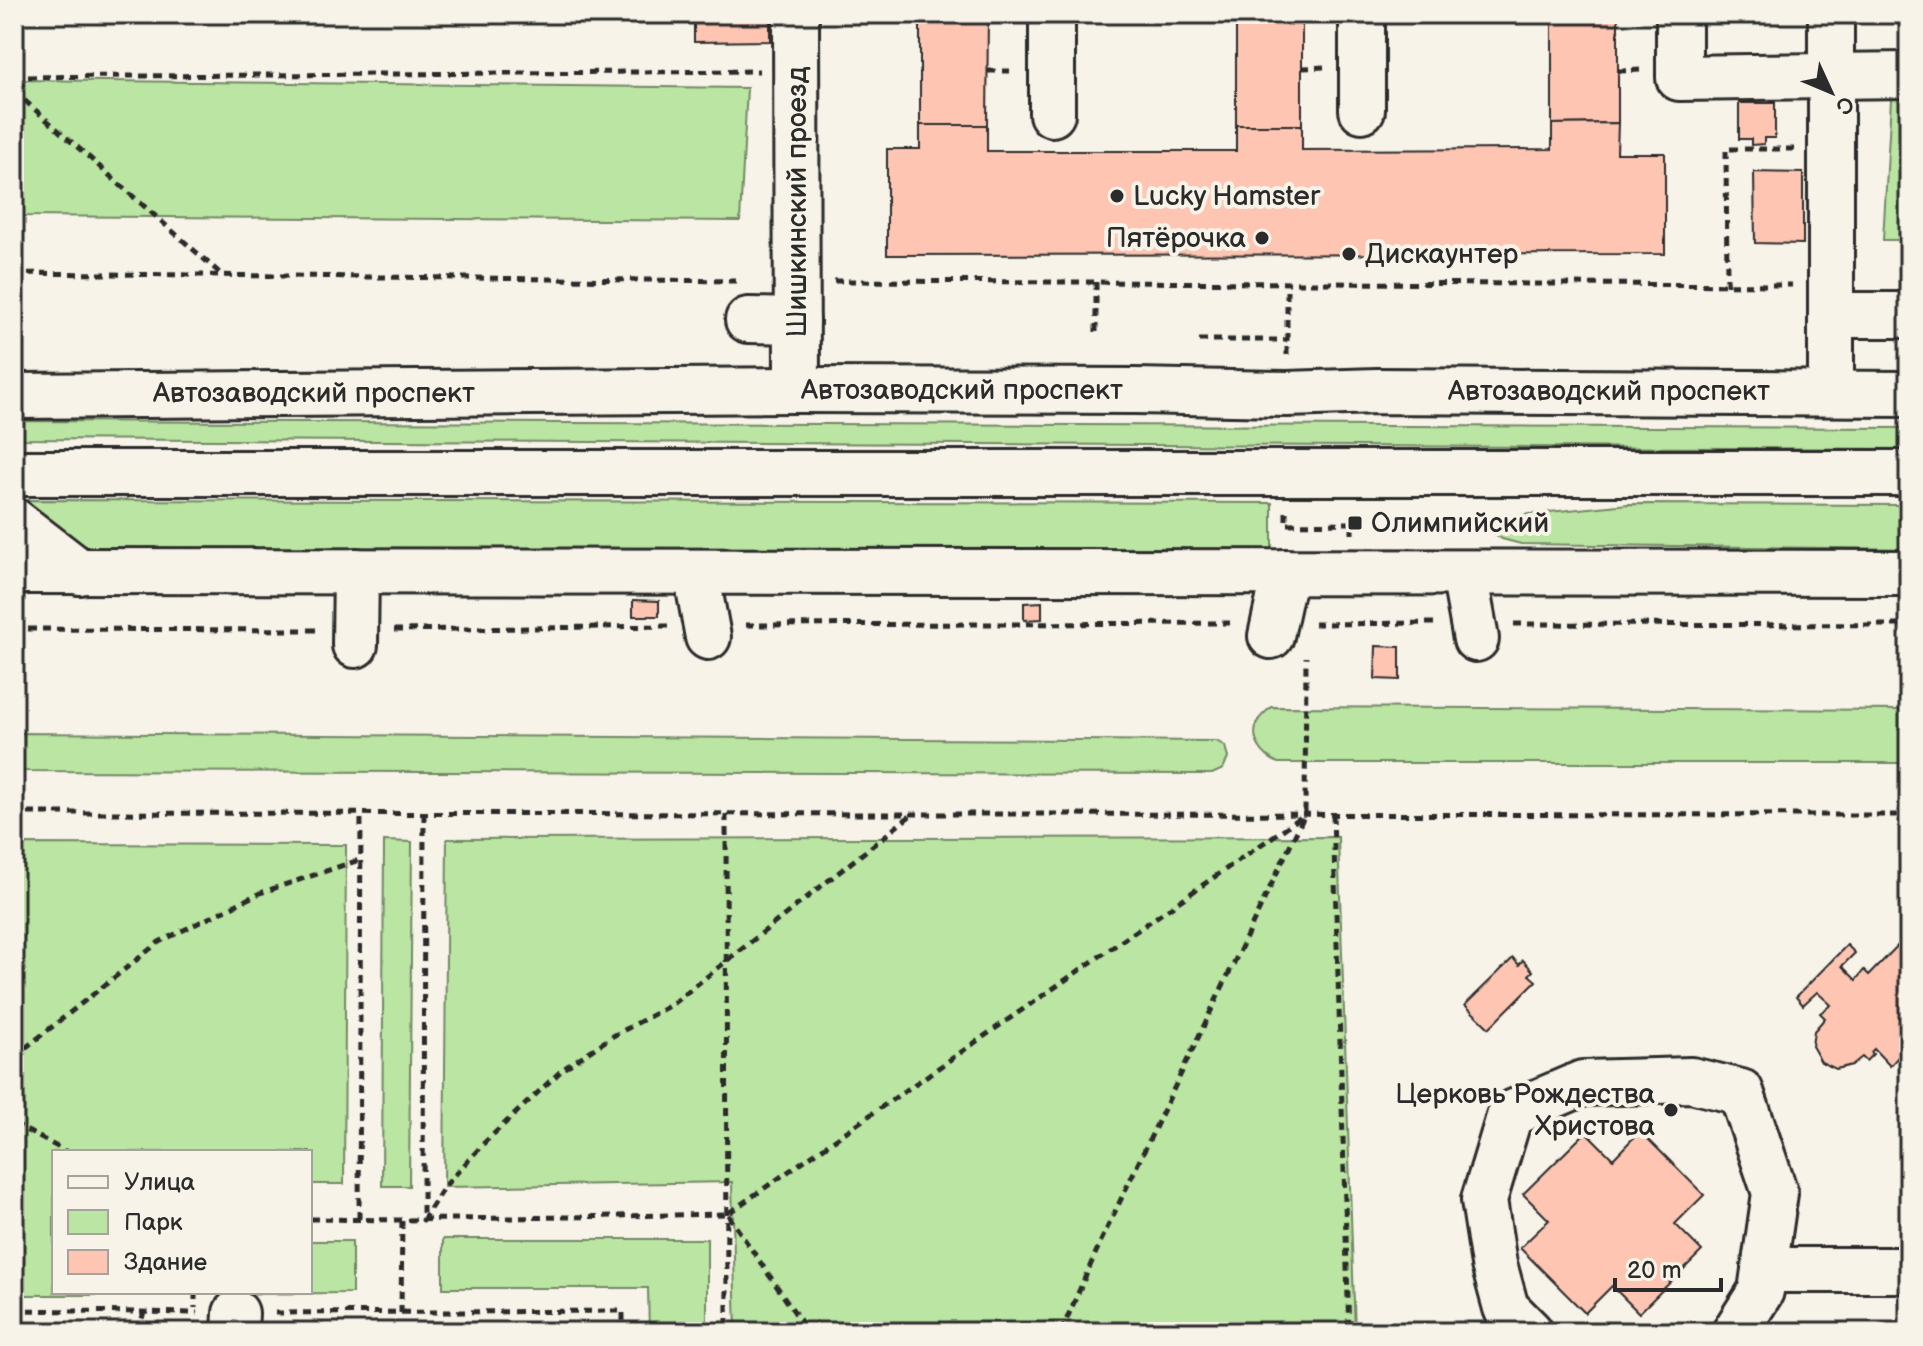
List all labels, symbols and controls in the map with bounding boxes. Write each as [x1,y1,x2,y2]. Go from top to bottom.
north arrow [1791,52,1871,132]
street label: Шишкинский проезд [781,66,814,338]
text: С [1829,90,1859,120]
place label: Lucky Hamster [1133,180,1321,213]
marker: Lucky Hamster [1108,187,1126,205]
place label: Пятёрочка [1106,222,1246,255]
marker: Пятёрочка [1253,229,1271,247]
place label: Дискаунтер [1365,238,1519,271]
marker: Дискаунтер [1340,245,1358,263]
street label: Автозаводский проспект [800,374,1123,407]
street label: Автозаводский проспект [1447,375,1770,408]
street label: Автозаводский проспект [152,377,475,410]
place label: Олимпийский [1371,507,1549,540]
marker: Олимпийский [1346,514,1364,532]
place label: Церковь Рождества Христова [1395,1078,1655,1143]
marker: Церковь Рождества Христова [1662,1101,1680,1119]
legend [52,1150,312,1294]
text: Улица [124,1168,195,1197]
text: Парк [124,1208,183,1237]
scale bar [1615,1242,1721,1292]
text: Здание [124,1248,207,1277]
text: 20 m [1627,1256,1682,1285]

